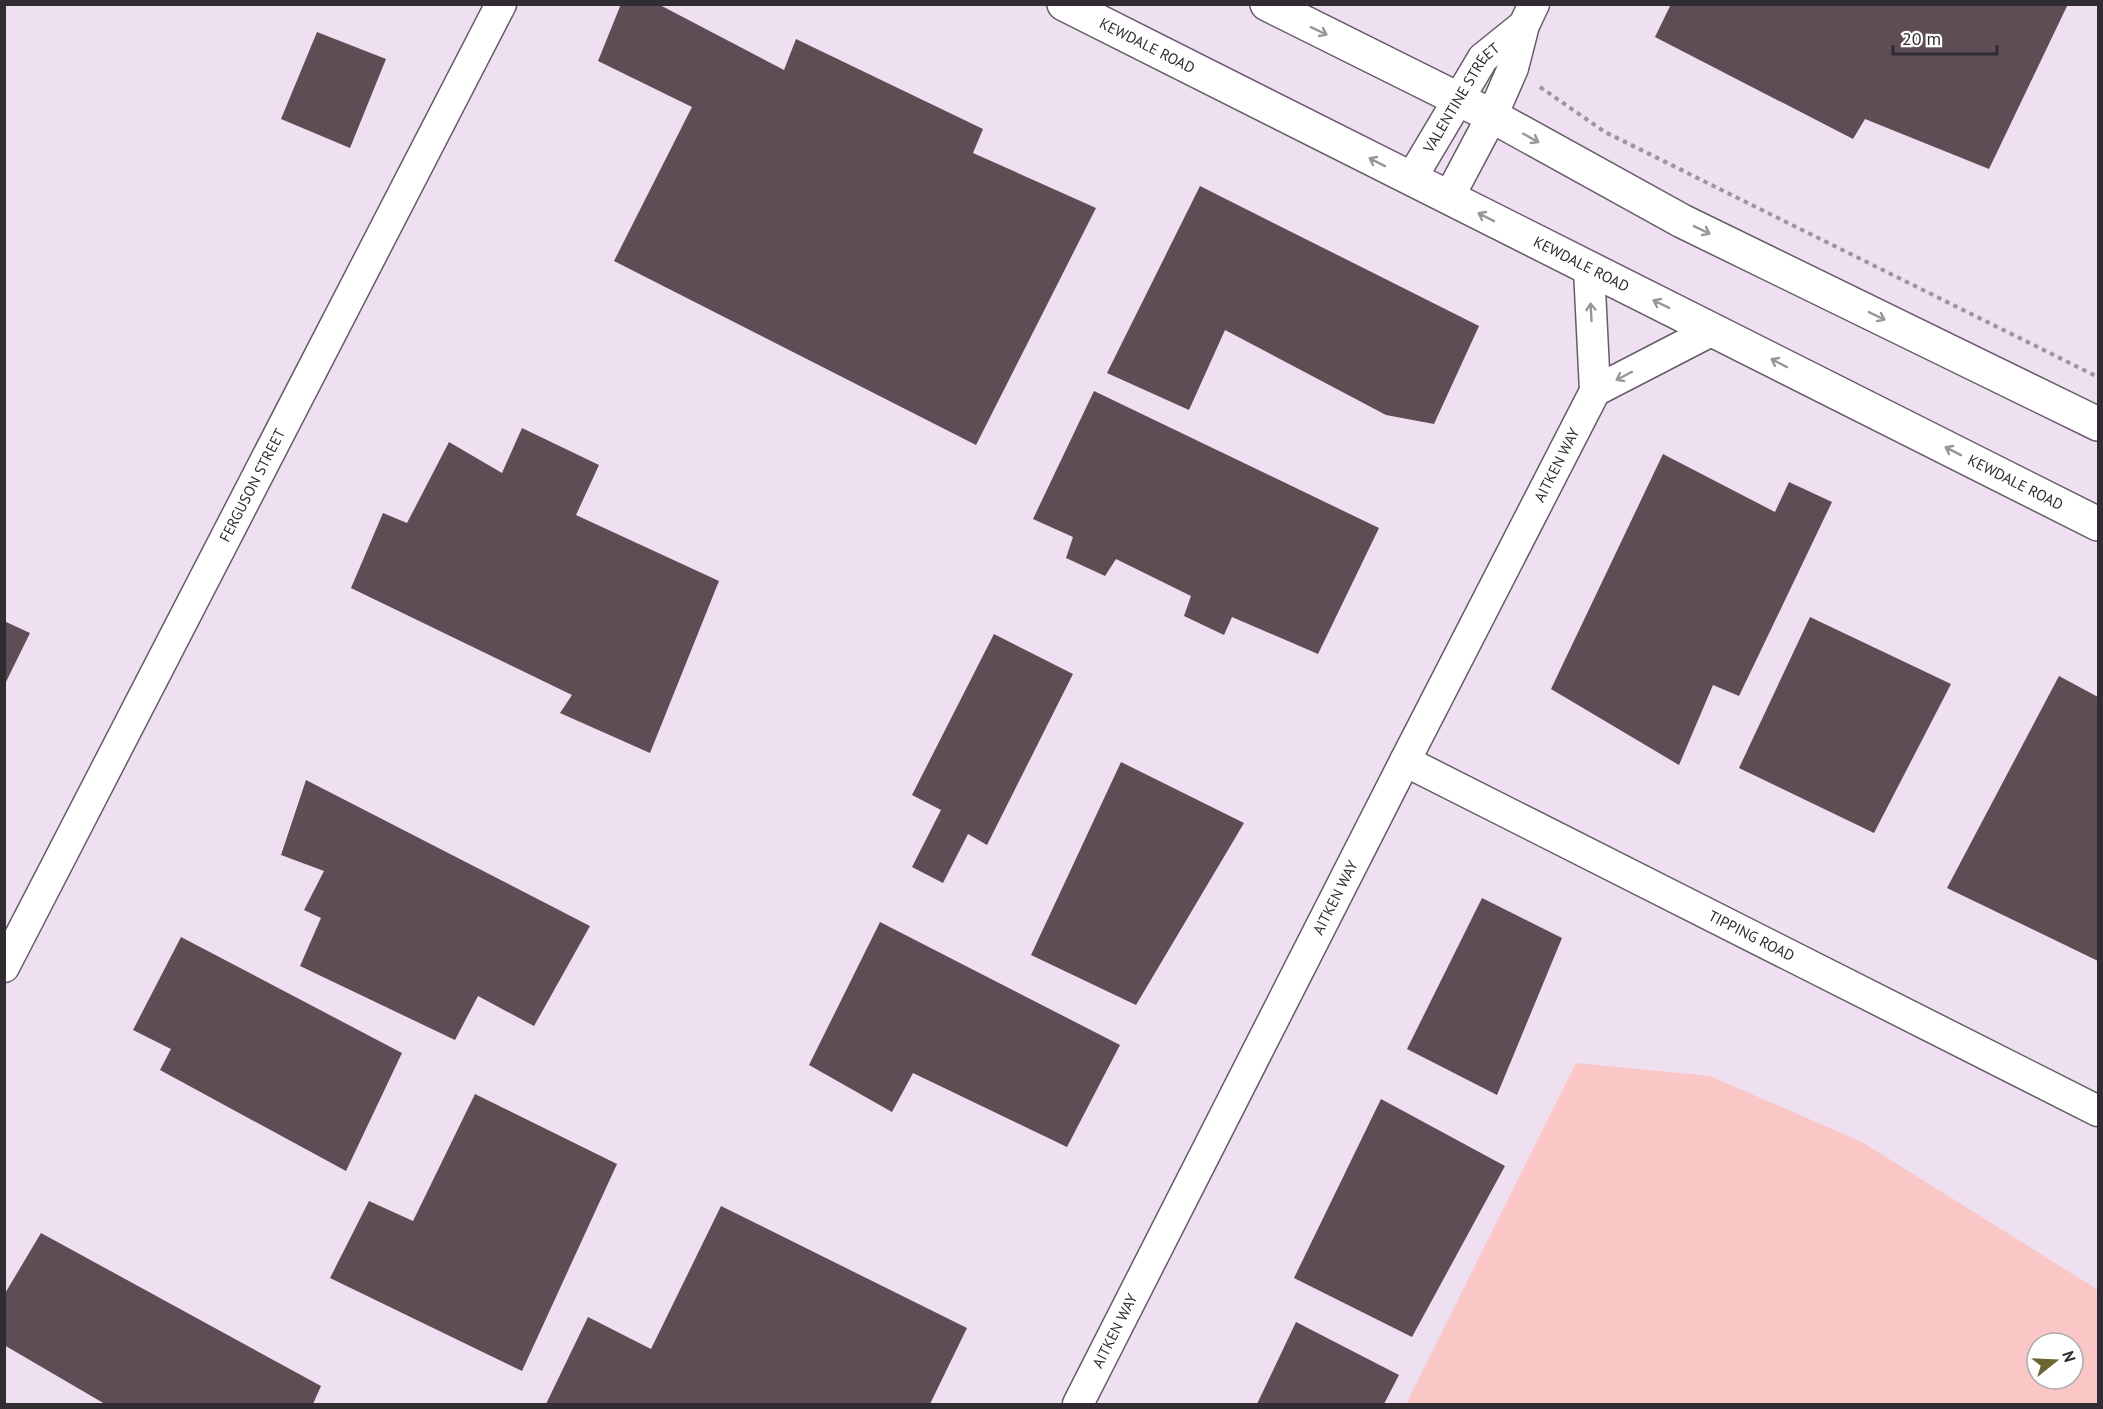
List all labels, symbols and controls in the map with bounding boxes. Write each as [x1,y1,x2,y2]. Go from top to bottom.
street label: KEWDALE ROAD [1096,13,1198,77]
scale bar [1893,18,1996,56]
one-way arrow [1310,25,1328,37]
text: 20 m [1902,27,1941,50]
street label: VALENTINE STREET [1418,38,1504,157]
one-way arrow [1522,132,1539,144]
one-way arrow [1369,156,1387,167]
one-way arrow [1478,210,1496,222]
one-way arrow [1693,225,1711,237]
street label: KEWDALE ROAD [1531,232,1632,296]
one-way arrow [1652,298,1670,309]
one-way arrow [1586,302,1597,322]
one-way arrow [1868,311,1886,322]
one-way arrow [1770,356,1788,368]
one-way arrow [1616,371,1634,382]
street label: AITKEN WAY [1530,424,1584,505]
street label: FERGUSON STREET [215,425,290,545]
one-way arrow [1944,444,1962,456]
street label: KEWDALE ROAD [1965,450,2067,514]
street label: AITKEN WAY [1308,857,1362,938]
street label: TIPPING ROAD [1705,906,1798,965]
street label: AITKEN WAY [1088,1290,1142,1371]
north arrow [2025,1331,2085,1391]
text: N [2058,1348,2080,1364]

